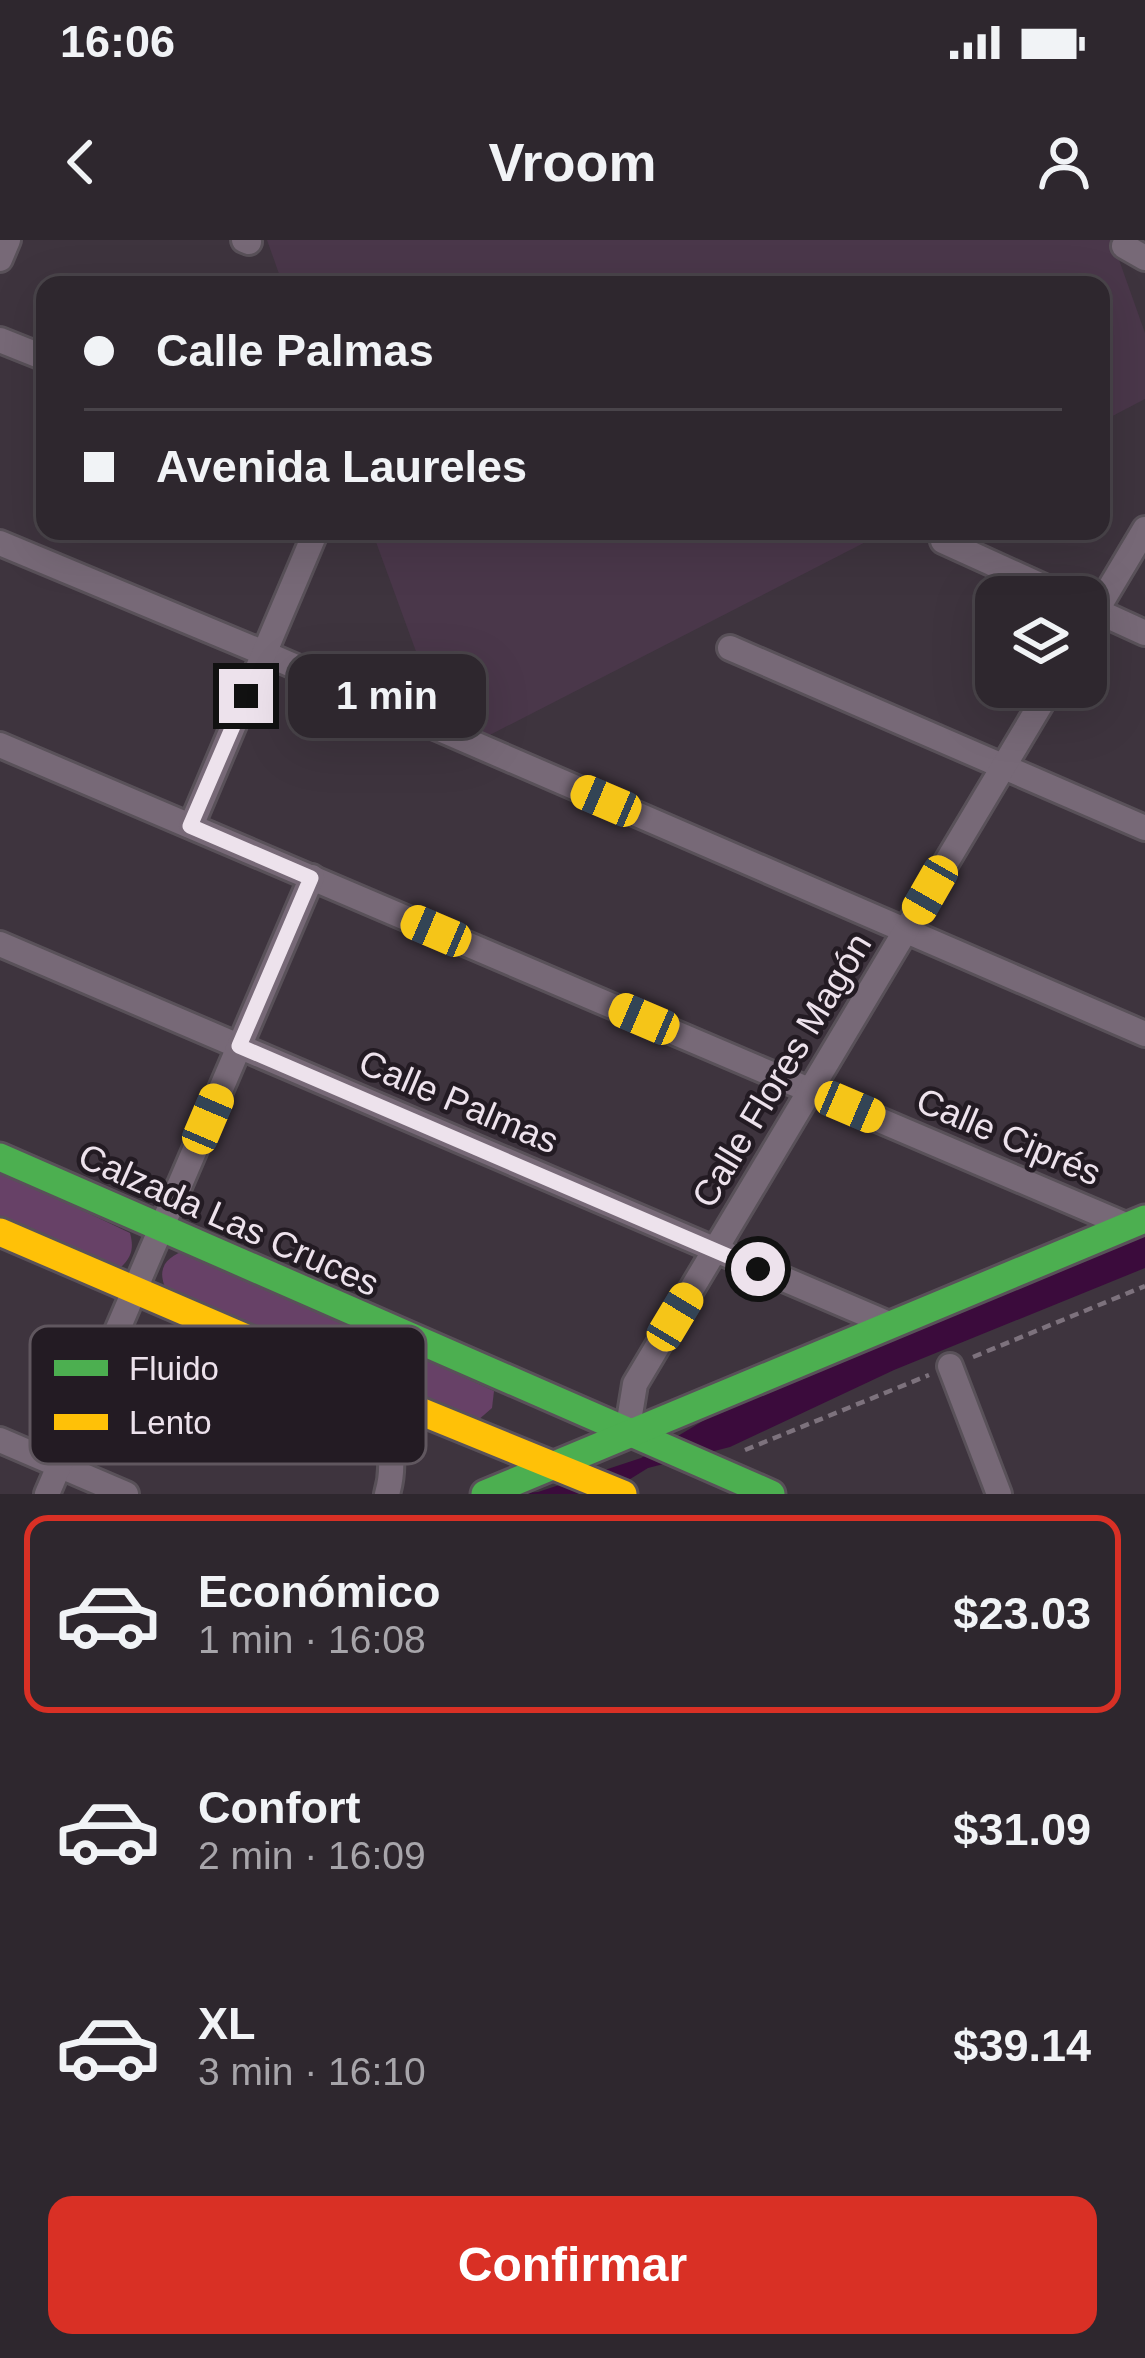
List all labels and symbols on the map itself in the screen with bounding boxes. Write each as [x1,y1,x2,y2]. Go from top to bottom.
callout: 1 min [288,654,486,738]
route end [219,669,273,723]
car [566,770,646,832]
car [896,850,964,930]
car [396,900,476,962]
street label: Calle Flores Magón [683,926,879,1215]
car [604,988,684,1050]
street label: Calle Palmas [353,1041,564,1162]
car [810,1076,890,1138]
car [177,1079,239,1159]
street label: Calle Ciprés [911,1079,1107,1194]
street label: Calzada Las Cruces [72,1135,385,1304]
route start [731,1242,785,1296]
car [641,1277,709,1357]
legend [30,1326,426,1464]
text: Fluido [129,1350,219,1387]
text: Lento [129,1404,212,1441]

